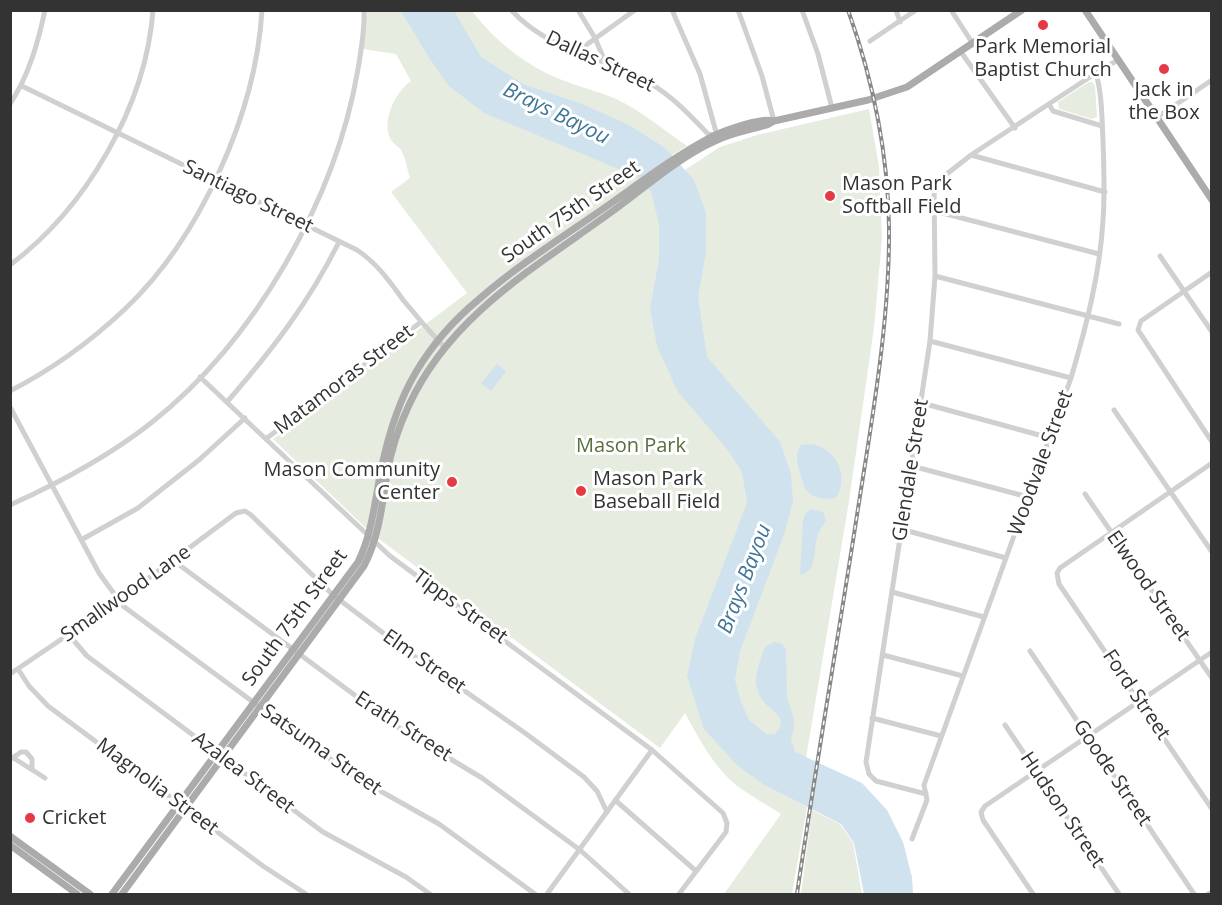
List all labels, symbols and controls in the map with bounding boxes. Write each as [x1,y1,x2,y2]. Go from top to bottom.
marker: Park Memorial Baptist Church [1036,18,1050,32]
street label: Dallas Street [542,26,658,98]
place label: Park Memorial Baptist Church [974,35,1112,82]
marker: Jack in the Box [1157,62,1171,76]
water label: Brays Bayou [499,77,613,151]
place label: Jack in the Box [1128,78,1200,125]
street label: Santiago Street [179,155,317,239]
street label: South 75th Street [497,155,645,269]
place label: Mason Park Softball Field [842,172,961,219]
marker: Mason Park Softball Field [823,189,837,203]
street label: Matamoras Street [270,320,418,440]
street label: Woodvale Street [1004,387,1078,539]
street label: Glendale Street [888,397,934,543]
park label: Mason Park [576,434,686,458]
place label: Mason Community Center [263,458,440,505]
place label: Mason Park Baseball Field [593,467,720,514]
marker: Mason Community Center [445,475,459,489]
marker: Mason Park Baseball Field [574,484,588,498]
water label: Brays Bayou [713,521,777,637]
street label: Elwood Street [1101,526,1195,646]
street label: Smallwood Lane [57,540,195,648]
street label: South 75th Street [237,545,353,691]
street label: Tipps Street [408,565,512,649]
street label: Elm Street [378,625,470,699]
street label: Ford Street [1097,645,1175,745]
street label: Erath Street [350,687,456,767]
street label: Satsuma Street [256,700,386,800]
street label: Goode Street [1068,715,1156,831]
street label: Azalea Street [187,727,299,819]
street label: Magnolia Street [91,733,223,841]
street label: Hudson Street [1015,748,1109,872]
place label: Cricket [42,806,106,830]
marker: Cricket [23,811,37,825]

